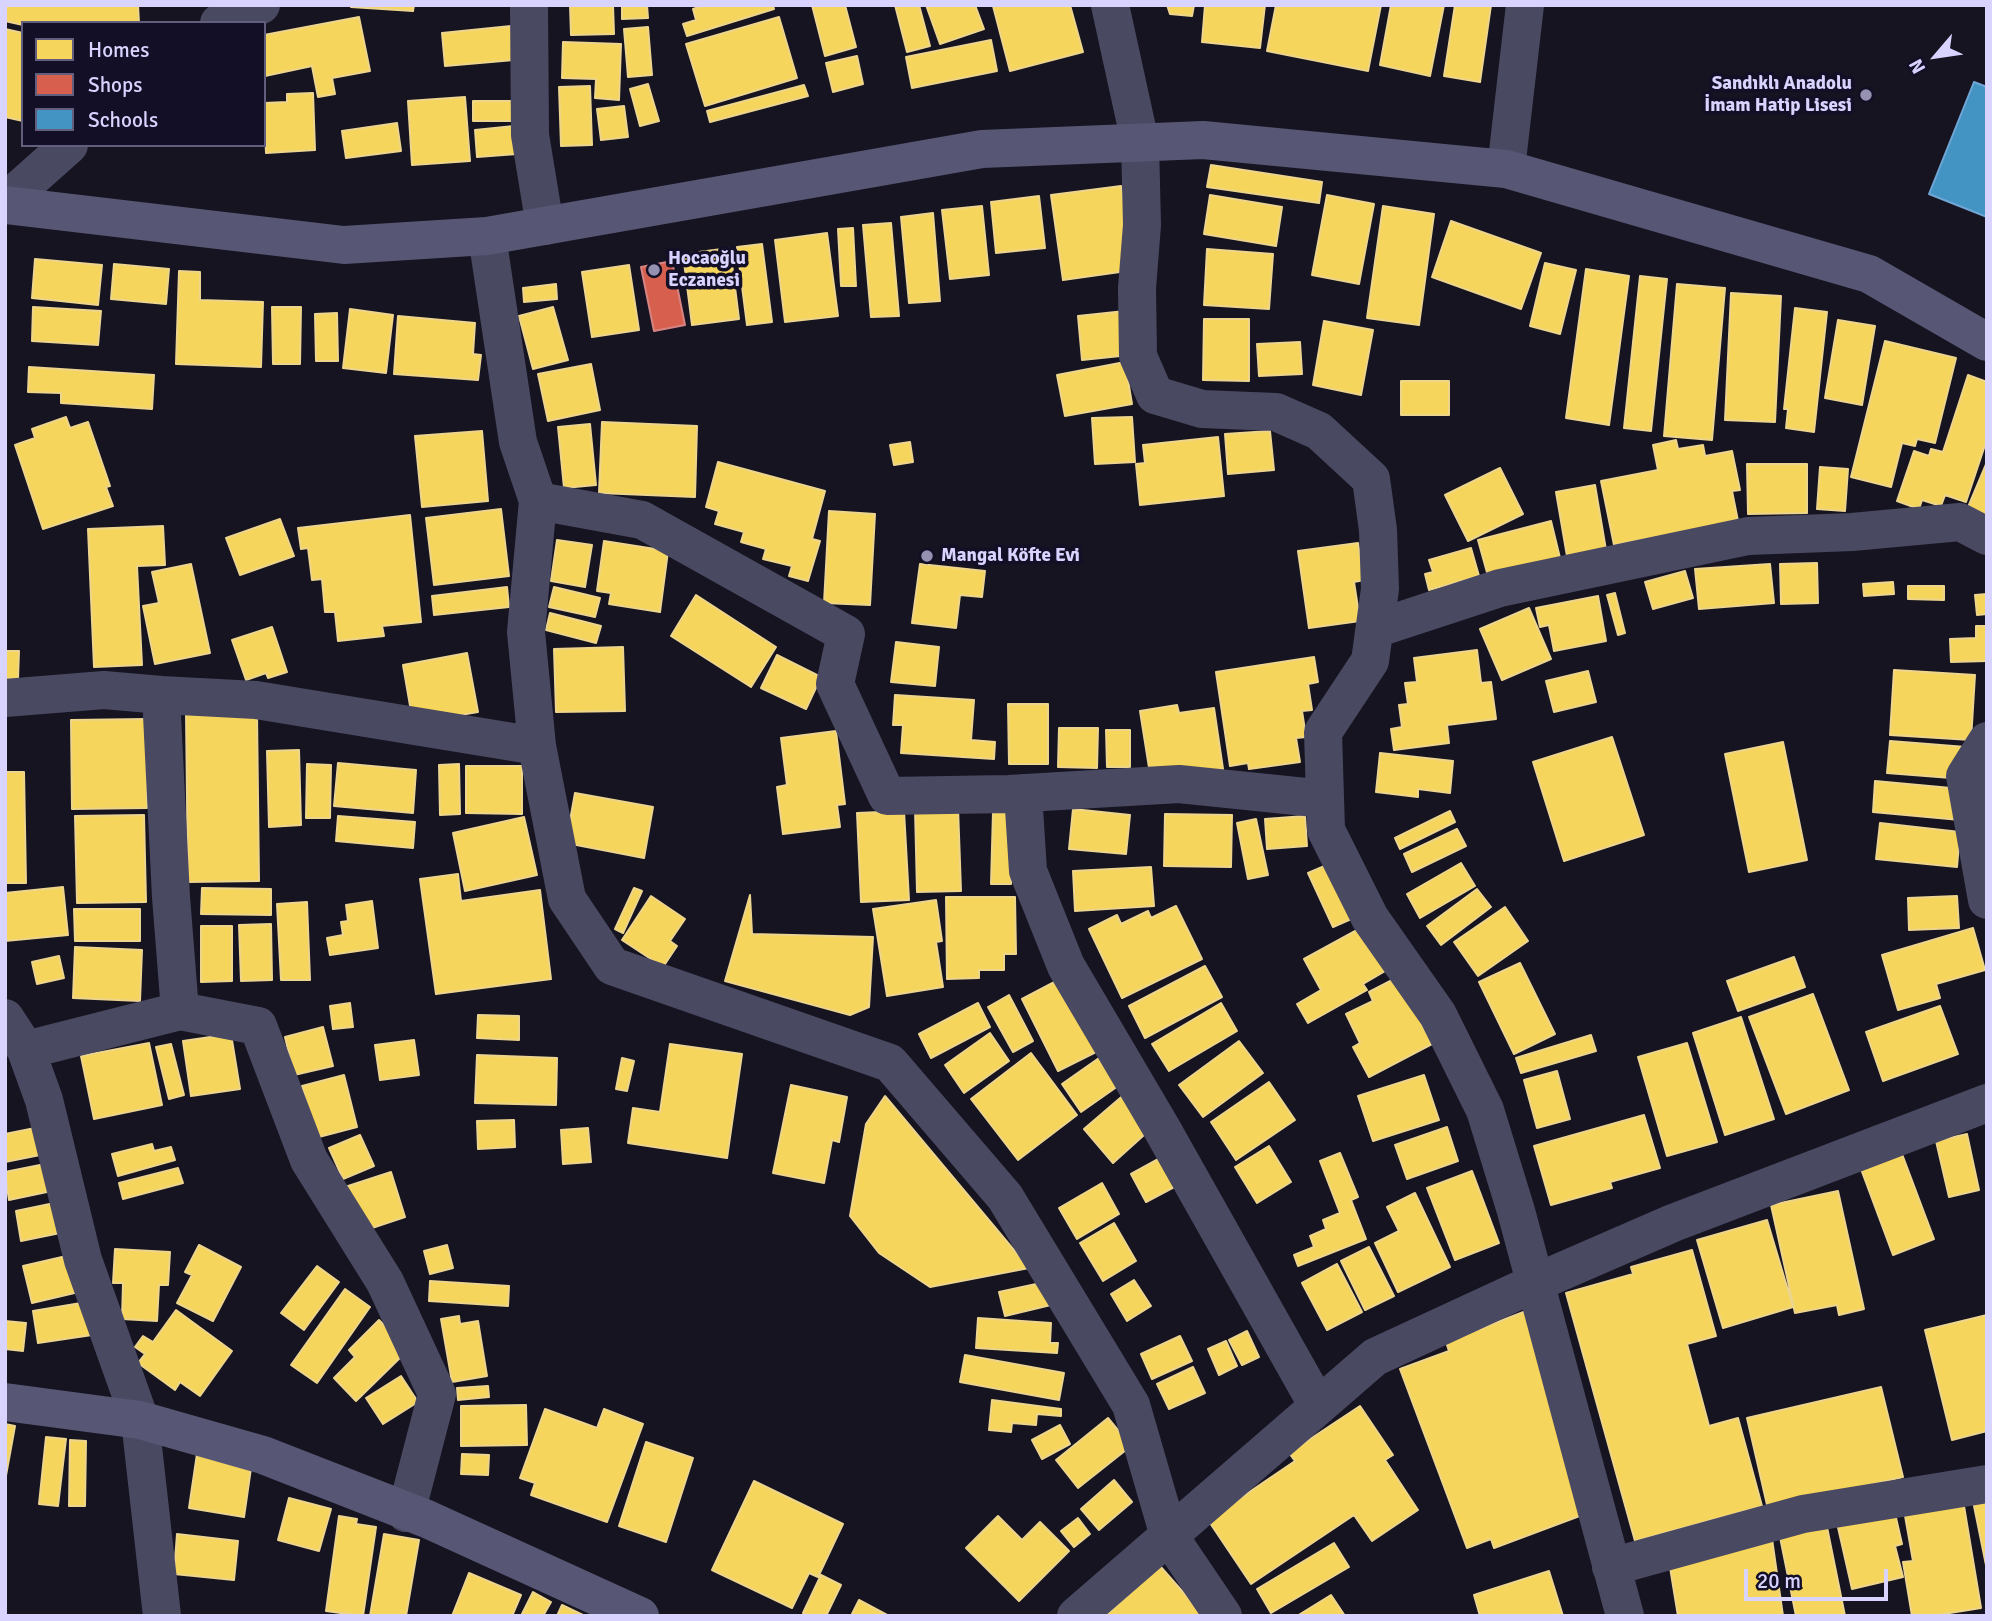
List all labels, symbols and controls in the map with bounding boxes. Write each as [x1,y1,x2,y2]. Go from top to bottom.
legend [21,21,266,147]
north arrow [1901,21,1971,91]
text: Homes [88,37,150,63]
text: N [1904,55,1931,78]
text: Shops [88,72,142,98]
place label: Sandıklı Anadolu İmam Hatip Lisesi [1704,73,1852,117]
marker: Sandıklı Anadolu İmam Hatip Lisesi [1858,87,1874,103]
text: Schools [88,107,158,133]
place label: Hocaoğlu Eczanesi [668,248,746,292]
marker: Hocaoğlu Eczanesi [646,262,662,278]
place label: Mangal Köfte Evi [941,545,1080,567]
marker: Mangal Köfte Evi [919,548,935,564]
scale bar [1747,1554,1890,1598]
text: 20 m [1757,1568,1801,1594]

